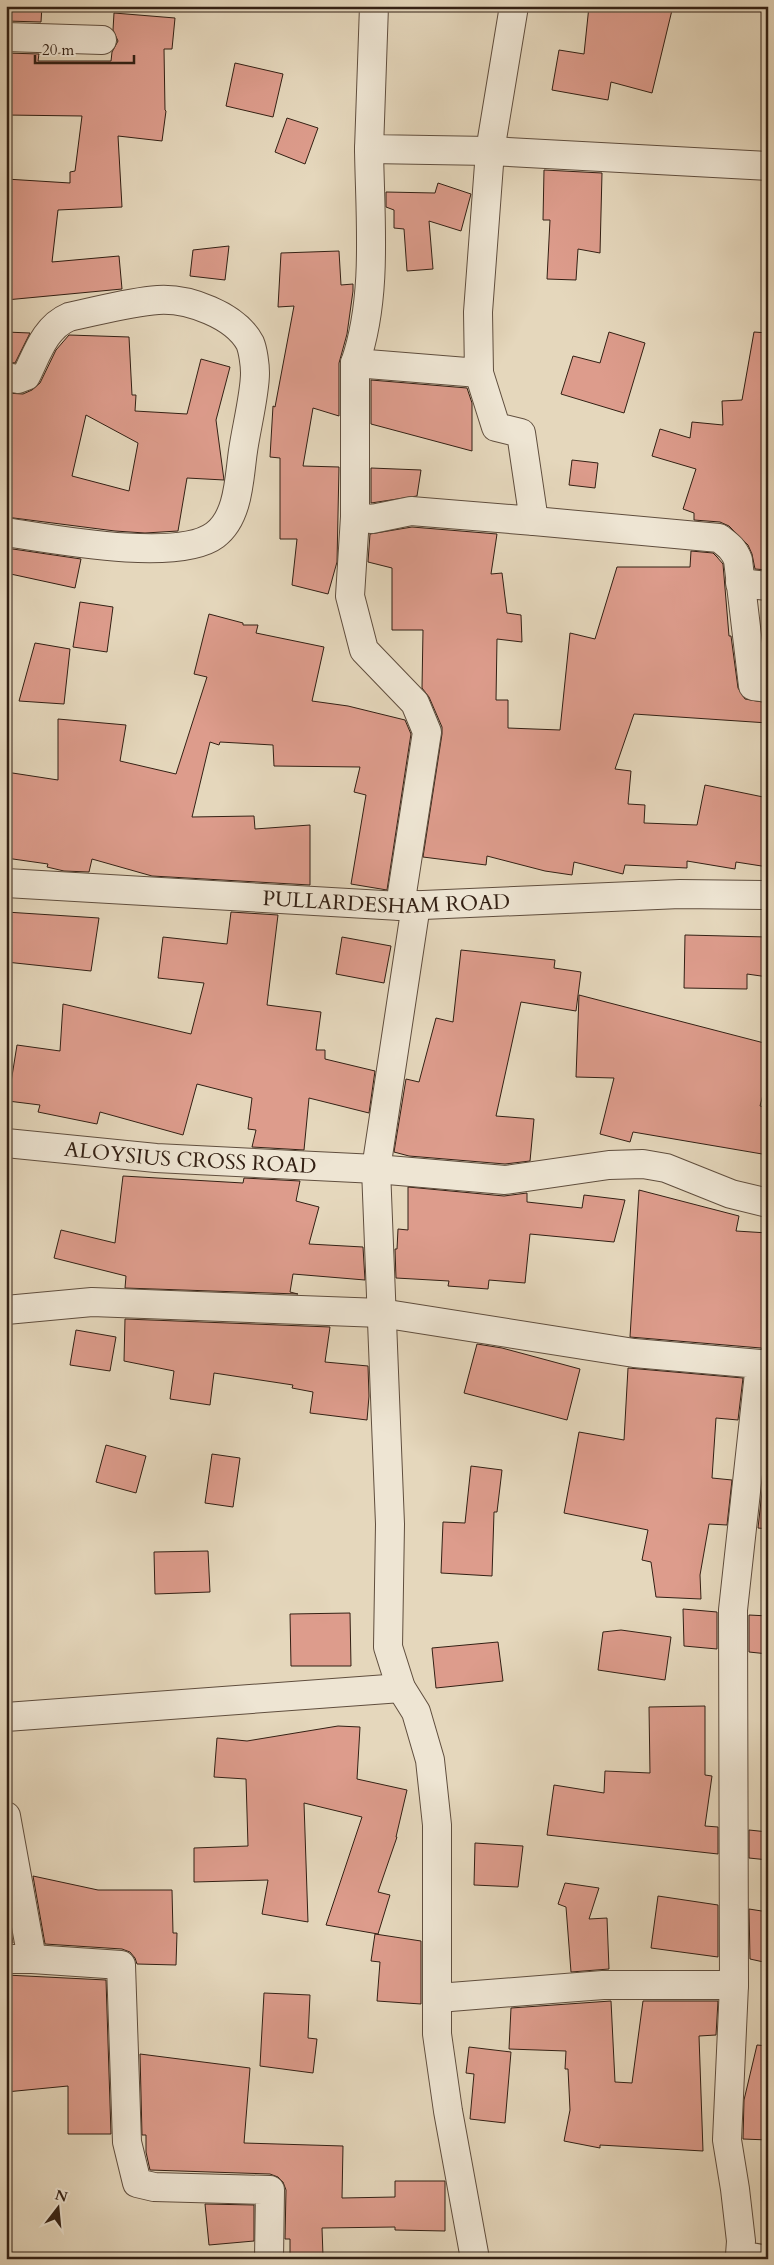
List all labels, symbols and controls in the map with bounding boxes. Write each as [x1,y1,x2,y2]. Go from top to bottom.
scale bar [35,32,134,64]
text: 20 m [42,40,74,60]
street label: PULLARDESHAM ROAD [262,884,511,921]
street label: ALOYSIUS CROSS ROAD [63,1135,317,1181]
north arrow [32,2182,82,2232]
text: N [53,2185,70,2207]

